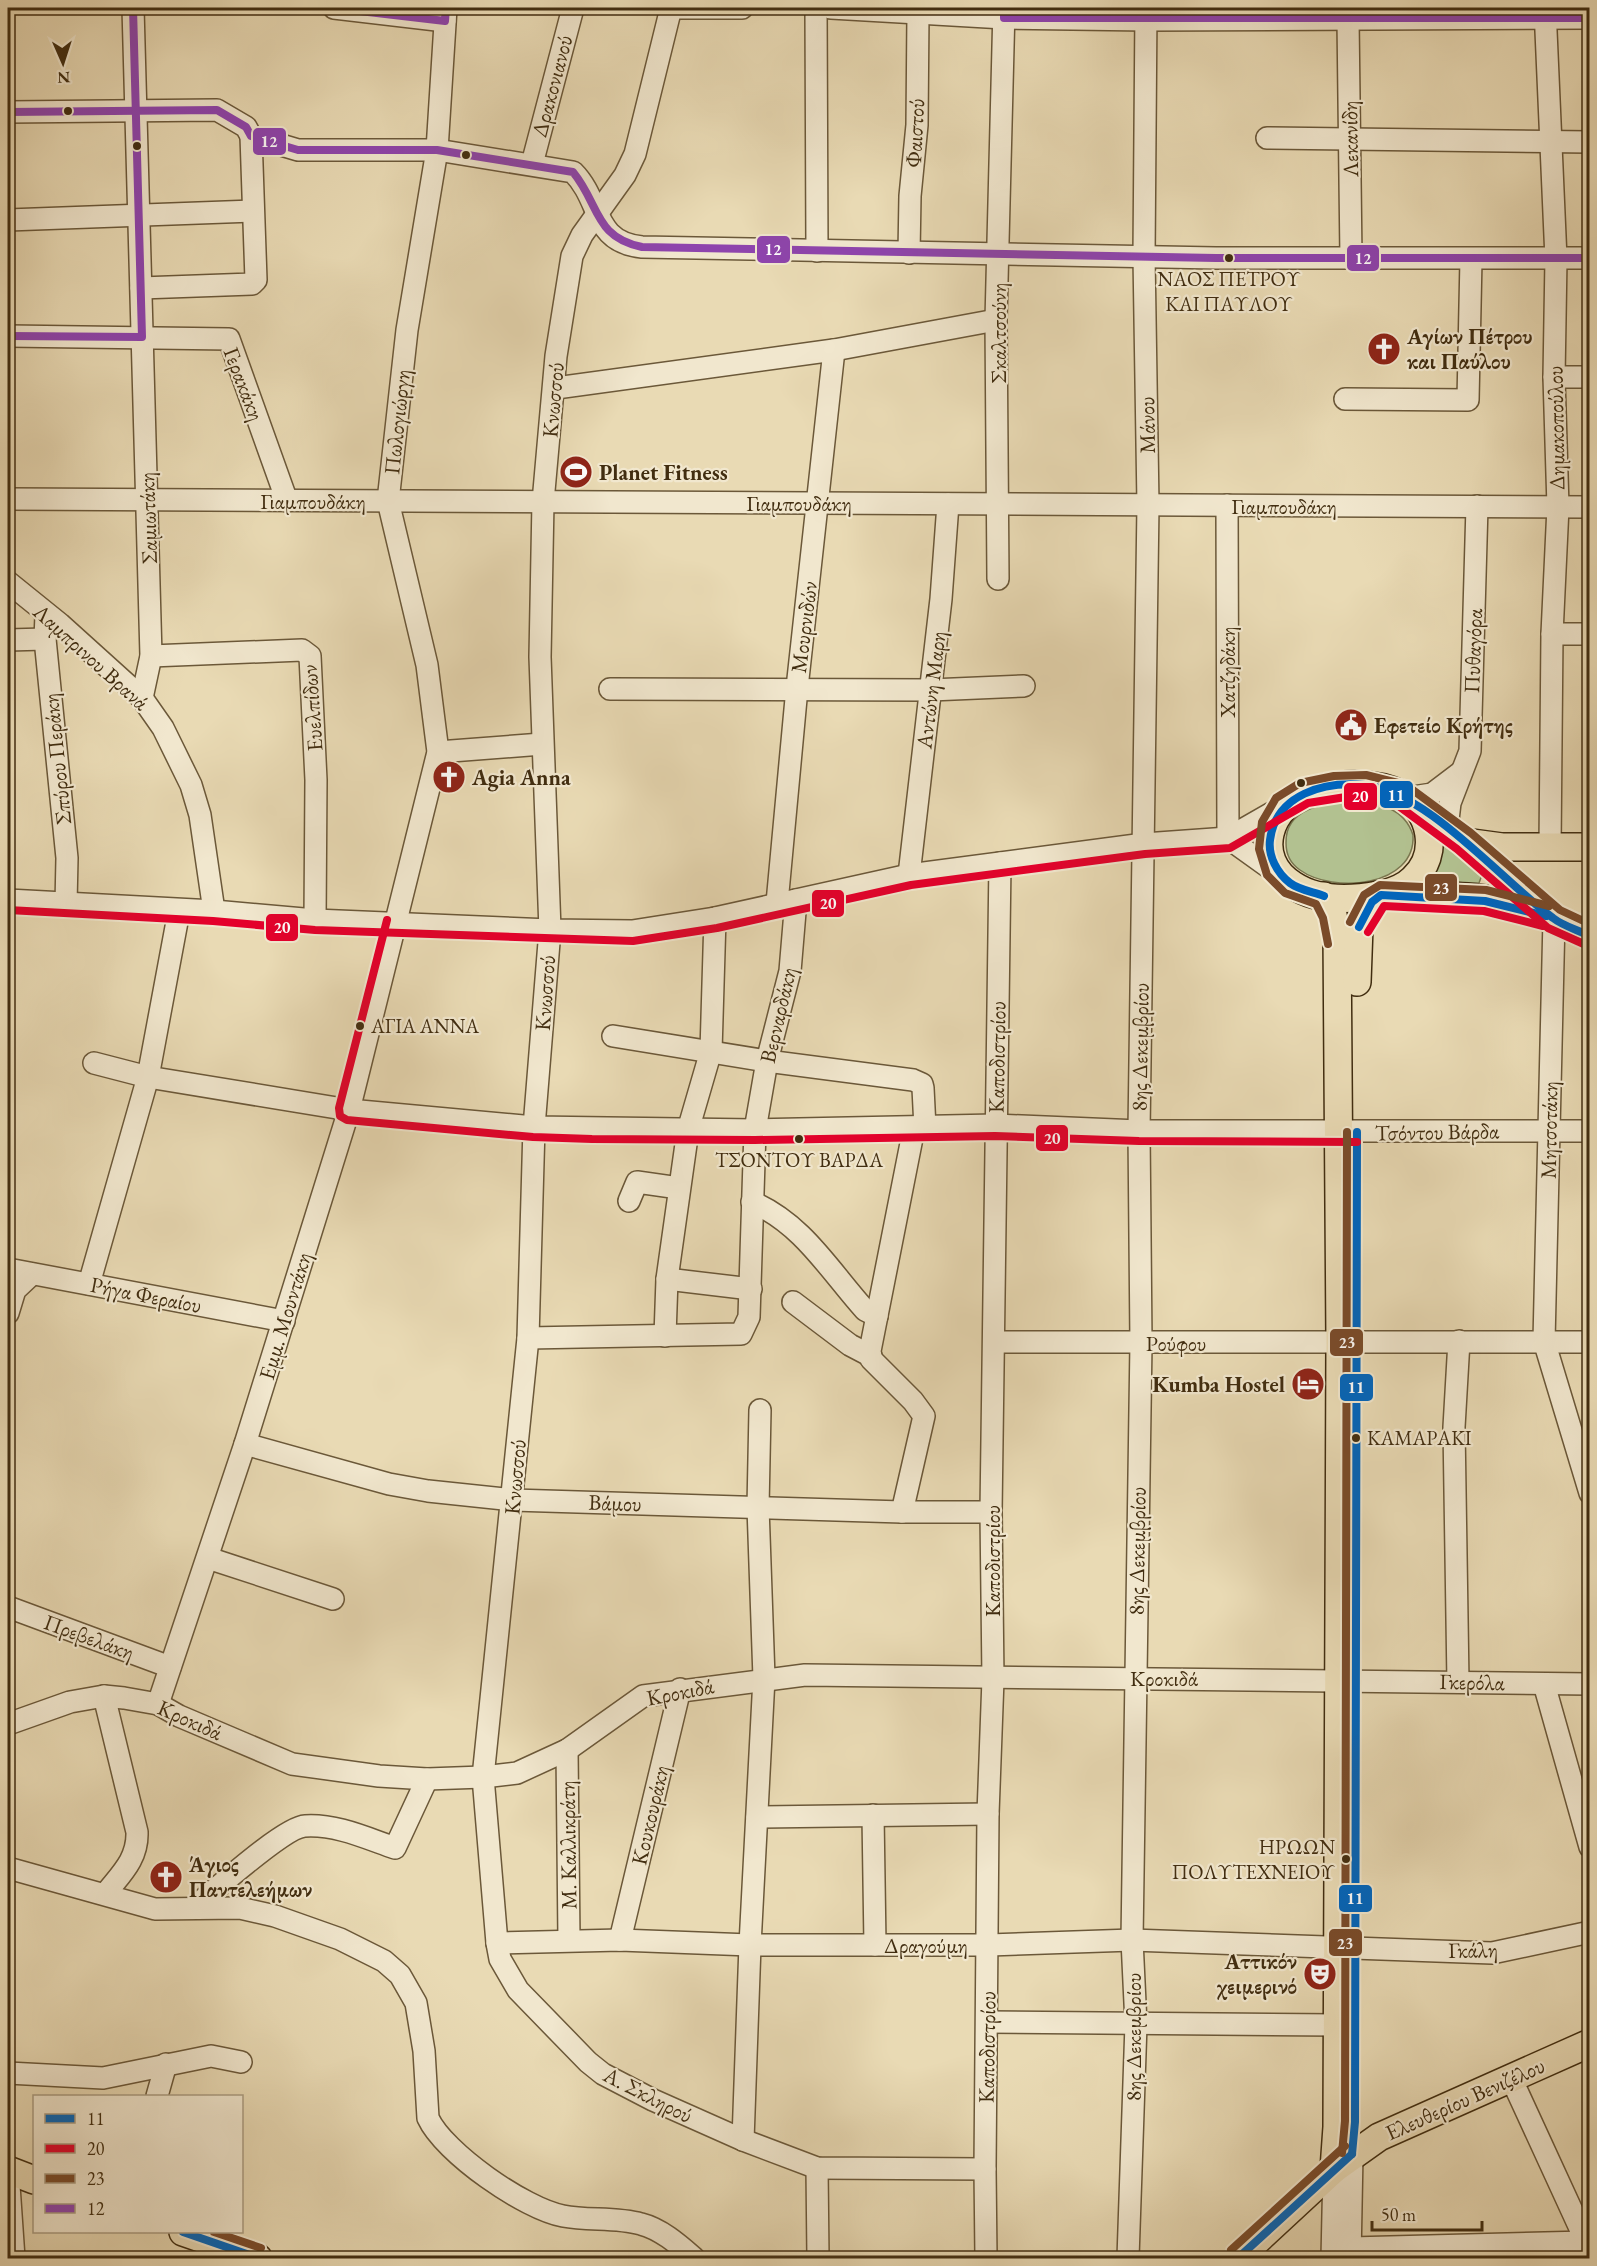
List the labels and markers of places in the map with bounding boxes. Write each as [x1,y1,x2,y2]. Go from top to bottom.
unlabelled marker [62,105,74,117]
unlabelled marker [131,140,143,152]
unlabelled marker [460,149,472,161]
marker: ΝΑΟΣ ΠΕΤΡΟΥ ΚΑΙ ΠΑΥΛΟΥ [1223,252,1235,264]
place label: ΝΑΟΣ ΠΕΤΡΟΥ ΚΑΙ ΠΑΥΛΟΥ [1157,266,1301,317]
place label: Αγίων Πέτρου και Παύλου [1406,322,1532,376]
church icon: Αγίων Πέτρου και Παύλου [1366,331,1402,367]
sports icon: Planet Fitness [558,454,594,490]
place label: Planet Fitness [599,458,728,487]
public building icon: Εφετείο Κρήτης [1333,707,1369,743]
place label: Εφετείο Κρήτης [1374,711,1513,740]
church icon: Agia Anna [431,759,467,795]
place label: Agia Anna [471,763,571,792]
unlabelled marker [1295,777,1307,789]
place label: ΑΓΙΑ ΑΝΝΑ [370,1013,479,1039]
marker: ΑΓΙΑ ΑΝΝΑ [354,1020,366,1032]
marker: ΤΣΟΝΤΟΥ ΒΑΡΔΑ [793,1133,805,1145]
place label: ΤΣΟΝΤΟΥ ΒΑΡΔΑ [715,1147,883,1173]
hotel icon: Kumba Hostel [1290,1366,1326,1402]
place label: Kumba Hostel [1152,1370,1285,1399]
place label: ΚΑΜΑΡΑΚΙ [1367,1425,1472,1451]
marker: ΚΑΜΑΡΑΚΙ [1350,1432,1362,1444]
place label: ΗΡΩΩΝ ΠΟΛΥΤΕΧΝΕΙΟΥ [1172,1834,1335,1885]
place label: Άγιος Παντελεήμων [188,1850,312,1904]
marker: ΗΡΩΩΝ ΠΟΛΥΤΕΧΝΕΙΟΥ [1340,1853,1352,1865]
church icon: Άγιος Παντελεήμων [148,1859,184,1895]
place label: Αττικόν χειμερινό [1217,1947,1297,2001]
theatre icon: Αττικόν χειμερινό [1302,1956,1338,1992]

